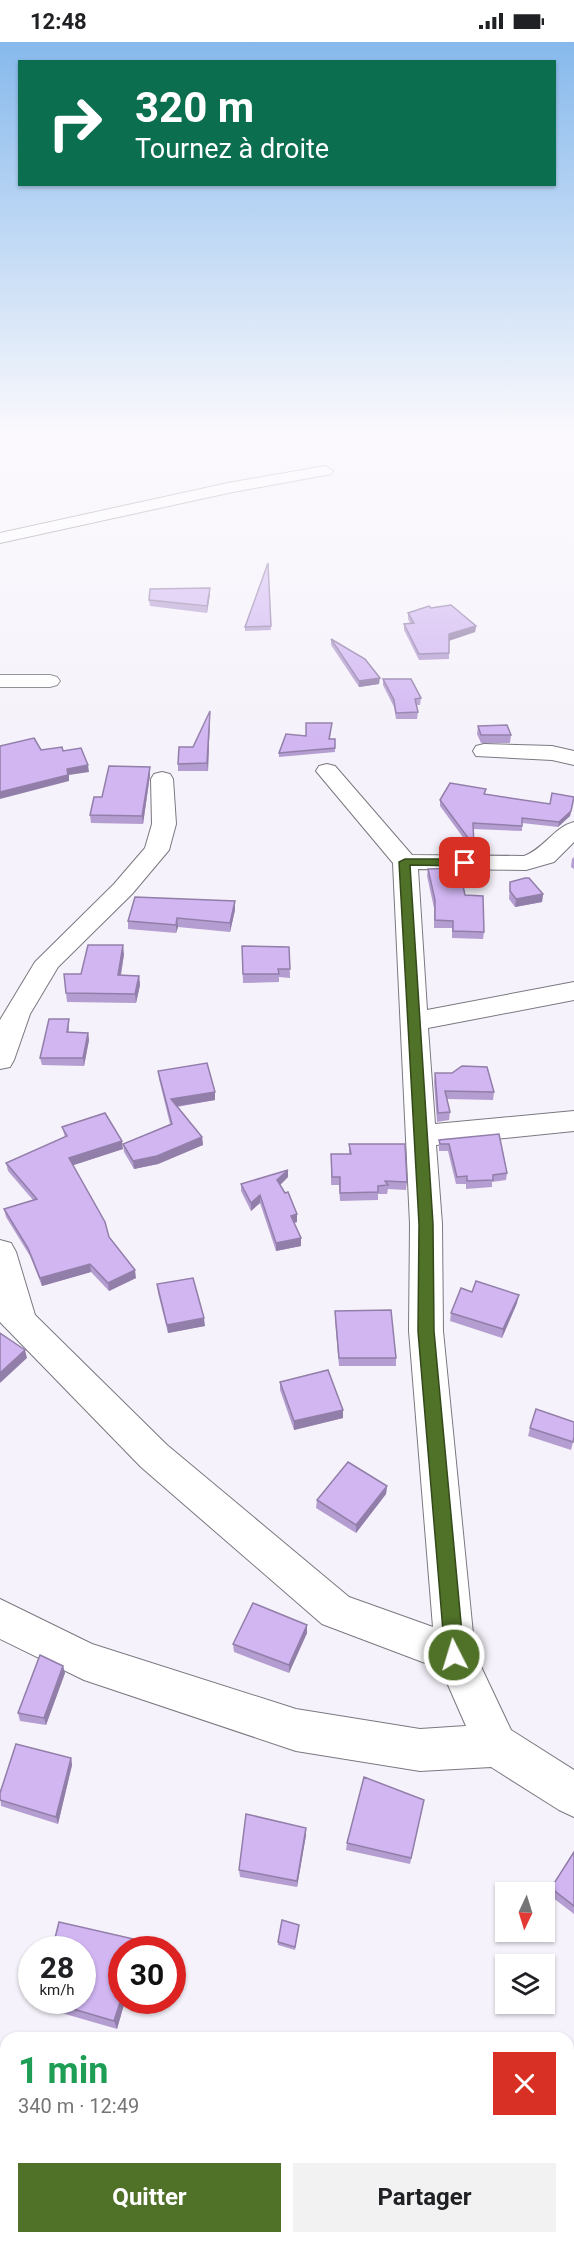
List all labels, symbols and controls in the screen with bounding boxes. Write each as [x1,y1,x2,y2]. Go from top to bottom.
text: 12:48 [30,9,87,34]
text: 320 m [135,83,254,132]
icon: right [36,84,114,162]
text: Tournez à droite [135,133,329,165]
pin [439,837,490,888]
icon: arrive [448,846,481,879]
position arrow [422,1623,486,1687]
north arrow [495,1882,555,1942]
map controls [495,1882,555,2014]
speed limit sign: 30 [108,1936,186,2014]
text: 28 [40,1950,74,1985]
button: layers [495,1954,555,2014]
text: km/h [39,1981,75,1999]
text: 1 min [18,2050,109,2092]
button: close [493,2052,556,2115]
text: 340 m · 12:49 [18,2094,139,2118]
button: Quitter [18,2163,281,2232]
button: Partager [293,2163,556,2232]

